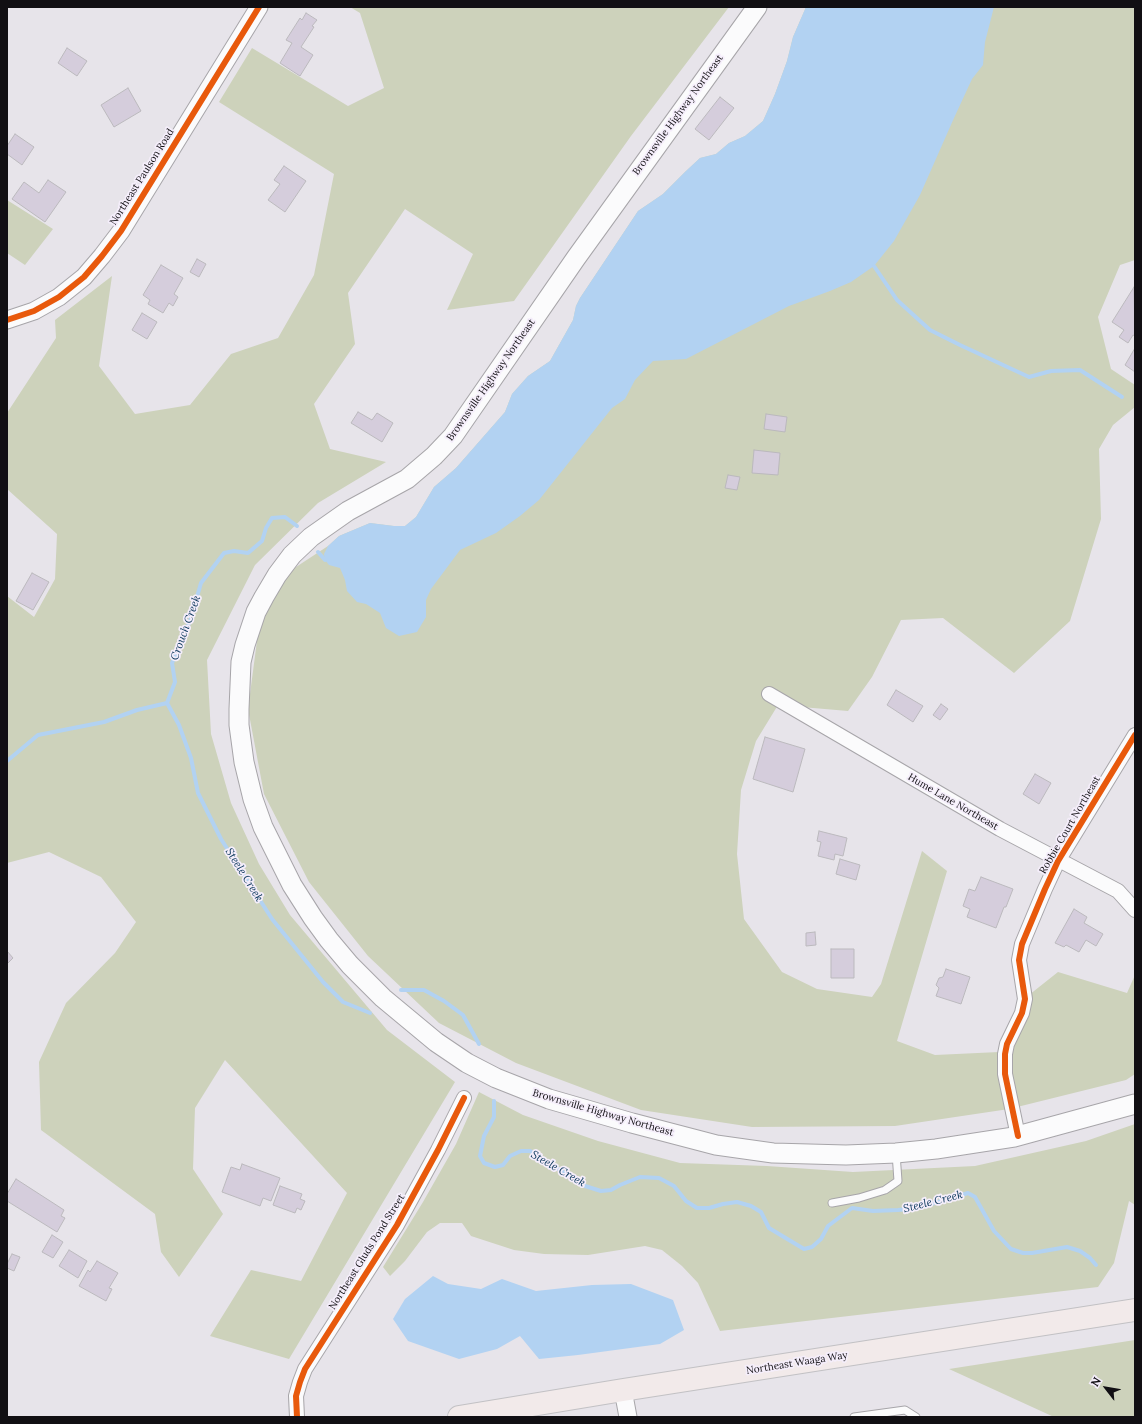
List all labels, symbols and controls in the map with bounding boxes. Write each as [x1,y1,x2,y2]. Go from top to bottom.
street label: Brownsville Highway Northeast [630,52,726,178]
street label: Northeast Paulson Road [107,127,177,227]
street label: Brownsville Highway Northeast [444,317,538,443]
water label: Crouch Creek [168,594,204,662]
street label: Hume Lane Northeast [906,771,1000,833]
street label: Robbie Court Northeast [1037,774,1103,876]
water label: Steele Creek [222,846,266,904]
street label: Brownsville Highway Northeast [531,1087,675,1139]
water label: Steele Creek [528,1148,588,1190]
water label: Steele Creek [902,1188,964,1216]
street label: Northeast Gluds Pond Street [326,1192,408,1312]
street label: Northeast Waaga Way [745,1349,849,1377]
north arrow [1086,1368,1126,1408]
text: N [1088,1375,1104,1389]

